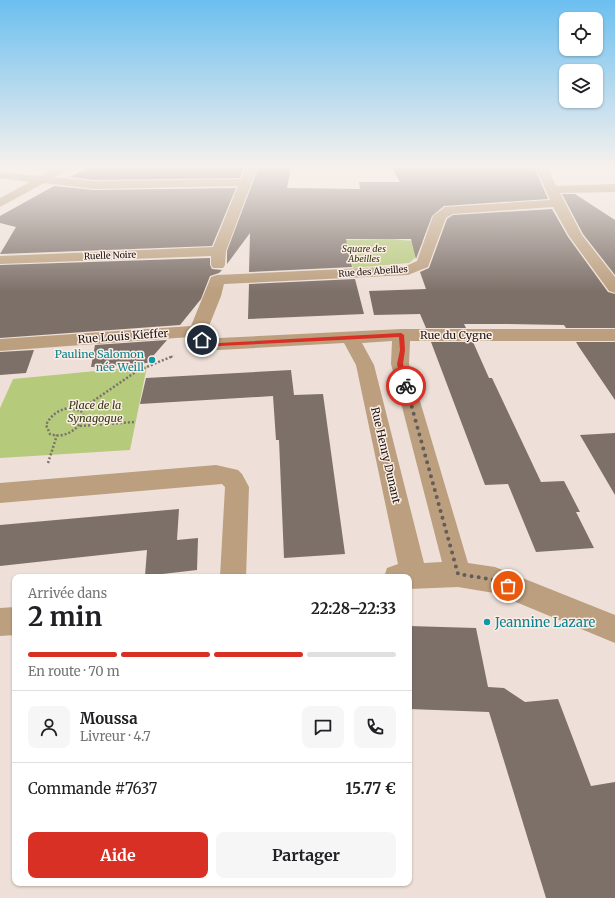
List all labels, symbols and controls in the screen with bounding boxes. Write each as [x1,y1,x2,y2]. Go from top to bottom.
map controls [559,12,603,108]
button: locate [559,12,603,56]
button: layers [559,64,603,108]
park label: Square des Abeilles [342,243,386,264]
street label: Ruelle Noire [84,249,137,261]
street label: Rue des Abeilles [338,263,409,279]
pin [185,323,219,357]
street label: Rue Louis Kieffer [77,326,169,346]
street label: Rue du Cygne [420,328,492,342]
icon: home [191,329,213,351]
place label: Pauline Salomon née Weill [55,347,145,374]
marker: Pauline Salomon née Weill [147,355,157,365]
courier [386,366,426,406]
icon: bike [395,375,417,397]
park label: Place de la Synagogue [67,398,123,425]
street label: Rue Henry Dunant [368,406,404,505]
pin [491,569,525,603]
icon: bag [497,575,519,597]
text: Arrivée dans [28,585,107,602]
text: 22:28–22:33 [311,599,396,618]
text: 2 min [28,600,102,633]
place label: Jeannine Lazare [494,614,595,631]
marker: Jeannine Lazare [482,617,492,627]
text: En route · 70 m [28,663,120,680]
button: person [28,706,70,748]
button: chat [302,706,344,748]
button: phone [354,706,396,748]
text: Moussa [80,709,138,728]
text: Livreur · 4.7 [80,728,151,745]
text: Commande #7637 [28,779,157,798]
text: 15.77 € [346,779,396,798]
button: Aide [28,832,208,878]
button: Partager [216,832,396,878]

